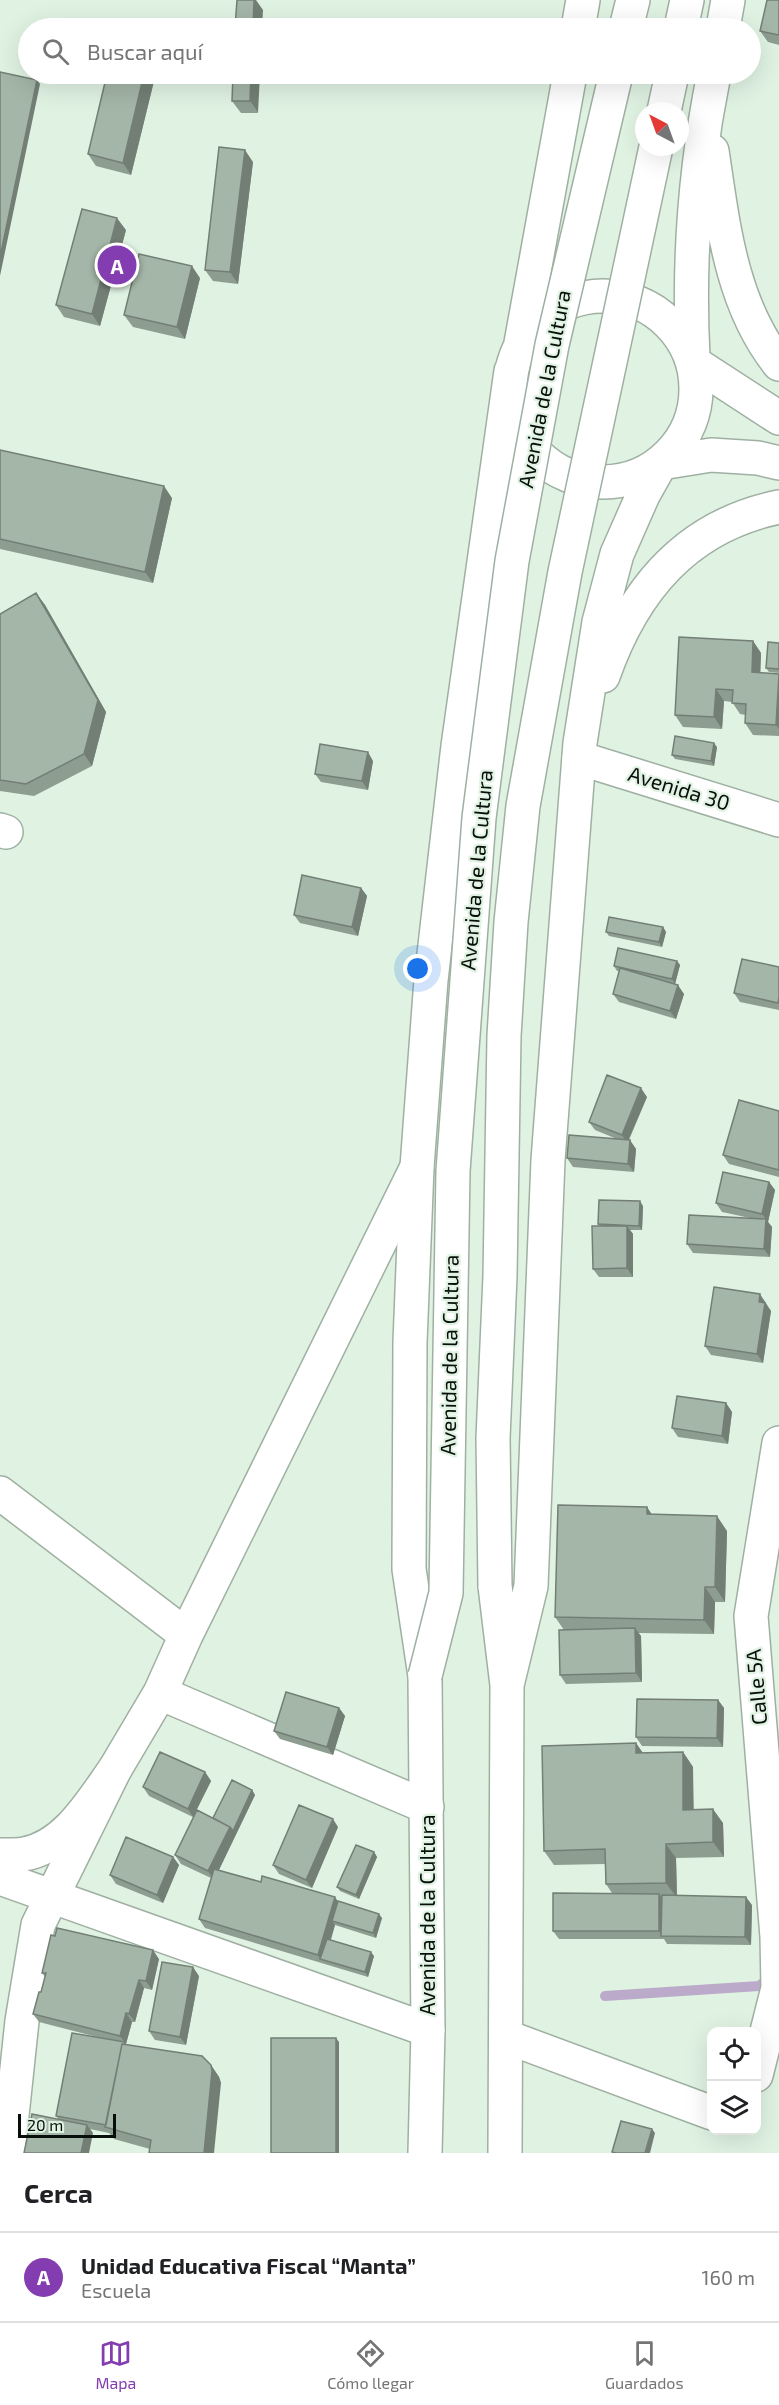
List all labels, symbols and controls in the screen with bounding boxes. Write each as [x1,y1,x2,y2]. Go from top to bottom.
search box [18,18,761,84]
icon: search [39,35,72,68]
text: Buscar aquí [87,38,203,64]
north arrow [635,102,689,156]
pin: A [98,242,136,288]
street label: Avenida de la Cultura [512,288,575,490]
street label: Avenida 30 [626,760,733,815]
street label: Avenida de la Cultura [454,769,497,971]
your location [403,954,432,983]
street label: Avenida de la Cultura [434,1254,463,1456]
street label: Calle 5A [740,1648,771,1726]
street label: Avenida de la Cultura [414,1815,439,2015]
map controls [707,2027,761,2135]
button: locate [707,2027,761,2081]
button: layers [707,2081,761,2135]
scale bar [18,2111,116,2138]
text: 20 m [27,2115,63,2134]
text: Cerca [24,2177,93,2208]
text: Unidad Educativa Fiscal “Manta” [81,2252,416,2278]
text: A [37,2265,50,2289]
text: 160 m [702,2265,755,2289]
text: Escuela [81,2278,151,2302]
tab: Mapa [95,2337,136,2392]
tab: Cómo llegar [327,2337,414,2392]
tab: Guardados [605,2337,684,2392]

